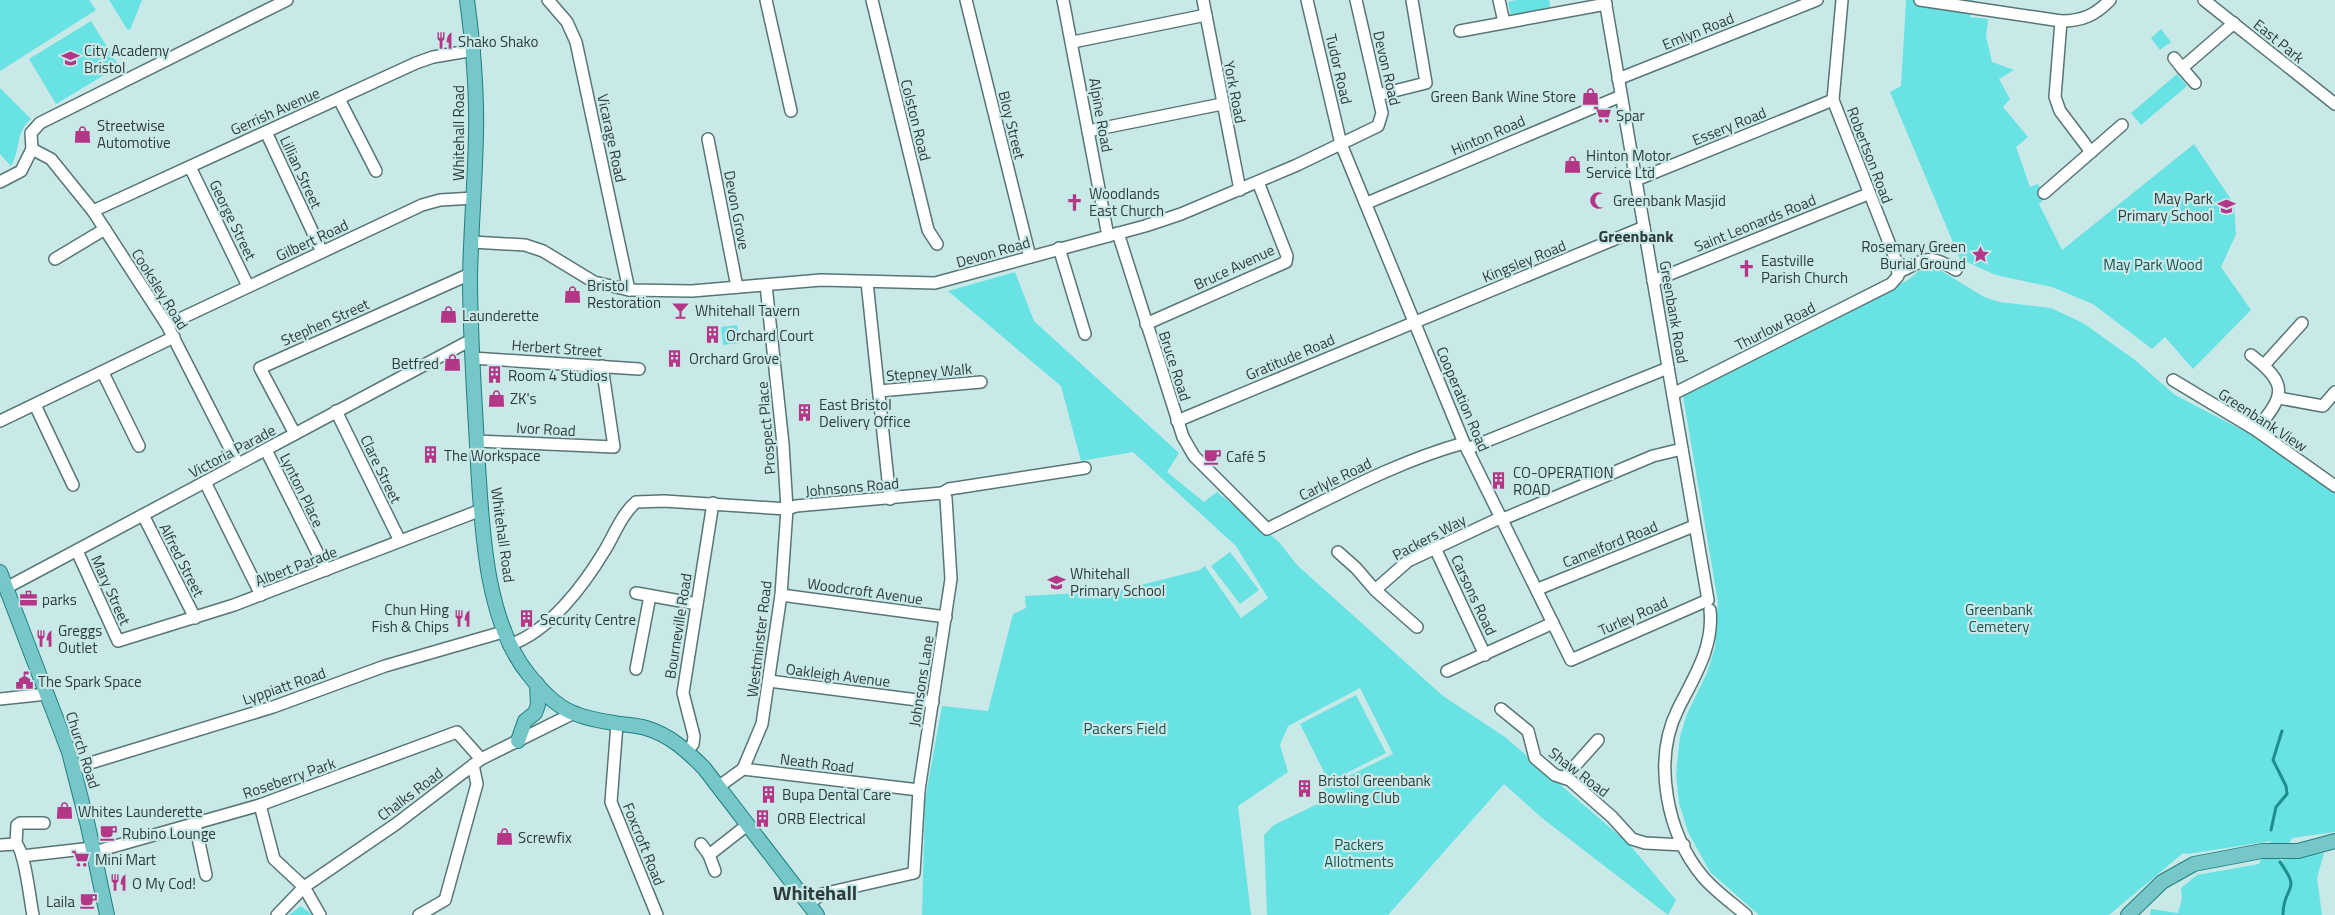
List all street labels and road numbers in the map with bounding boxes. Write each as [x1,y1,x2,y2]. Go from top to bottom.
street label: Emlyn Road [1659,6,1737,56]
street label: East Park [2248,13,2310,69]
street label: Devon Road [1367,28,1407,108]
street label: Tudor Road [1320,32,1358,106]
street label: York Road [1218,59,1252,125]
street label: Alpine Road [1083,76,1119,154]
street label: Colston Road [895,77,937,163]
street label: Gerrish Avenue [227,81,323,141]
street label: Whitehall Road [447,85,470,181]
street label: Bloy Street [992,88,1032,162]
street label: Vicarage Road [591,92,633,184]
street label: Essery Road [1689,101,1769,151]
street label: Robertson Road [1841,103,1899,207]
street label: Hinton Road [1447,109,1529,161]
street label: Lillian Street [274,132,328,213]
street label: Devon Grove [718,168,756,252]
street label: George Street [204,176,263,265]
street label: Saint Leonards Road [1691,188,1819,258]
street label: Gilbert Road [272,213,352,267]
street label: Devon Road [953,230,1033,274]
street label: Kingsley Road [1479,234,1569,288]
street label: Bruce Avenue [1190,238,1278,296]
street label: Cooksley Road [126,244,194,334]
street label: Greenbank Road [1654,259,1694,365]
street label: Stephen Street [277,292,373,352]
street label: Thurlow Road [1731,296,1819,356]
street label: Bruce Road [1153,328,1197,404]
street label: Gratitude Road [1242,328,1338,386]
street label: Herbert Street [511,333,604,363]
street label: Cooperation Road [1430,343,1496,455]
street label: Stepney Walk [885,357,973,387]
street label: Prospect Place [750,381,782,475]
street label: Greenbank View [2214,382,2312,458]
street label: Ivor Road [516,416,576,442]
street label: Victoria Parade [184,418,280,484]
street label: Clare Street [355,431,408,508]
street label: Lynton Place [274,449,330,531]
street label: Carlyle Road [1295,451,1375,507]
street label: Johnsons Road [804,471,900,503]
street label: Whitehall Road [485,486,521,584]
street label: Packers Way [1388,508,1470,566]
street label: Camelford Road [1559,514,1661,574]
street label: Alfred Street [154,519,211,601]
street label: Albert Parade [252,540,340,592]
street label: Mary Street [85,551,137,629]
street label: Carsons Road [1445,551,1503,639]
street label: Woodcroft Avenue [806,571,924,611]
street label: Bourneville Road [658,572,698,680]
street label: Westminster Road [740,579,778,699]
street label: Turley Road [1595,591,1671,641]
street label: Johnsons Lane [902,634,940,728]
street label: Oakleigh Avenue [785,657,891,693]
street label: Lyppiatt Road [239,661,329,711]
street label: Church Road [60,709,106,791]
street label: Shaw Road [1544,741,1614,803]
street label: Neath Road [779,747,855,779]
street label: Roseberry Park [240,751,338,805]
street label: Chalks Road [372,762,448,826]
street label: Foxcroft Road [617,799,671,889]

